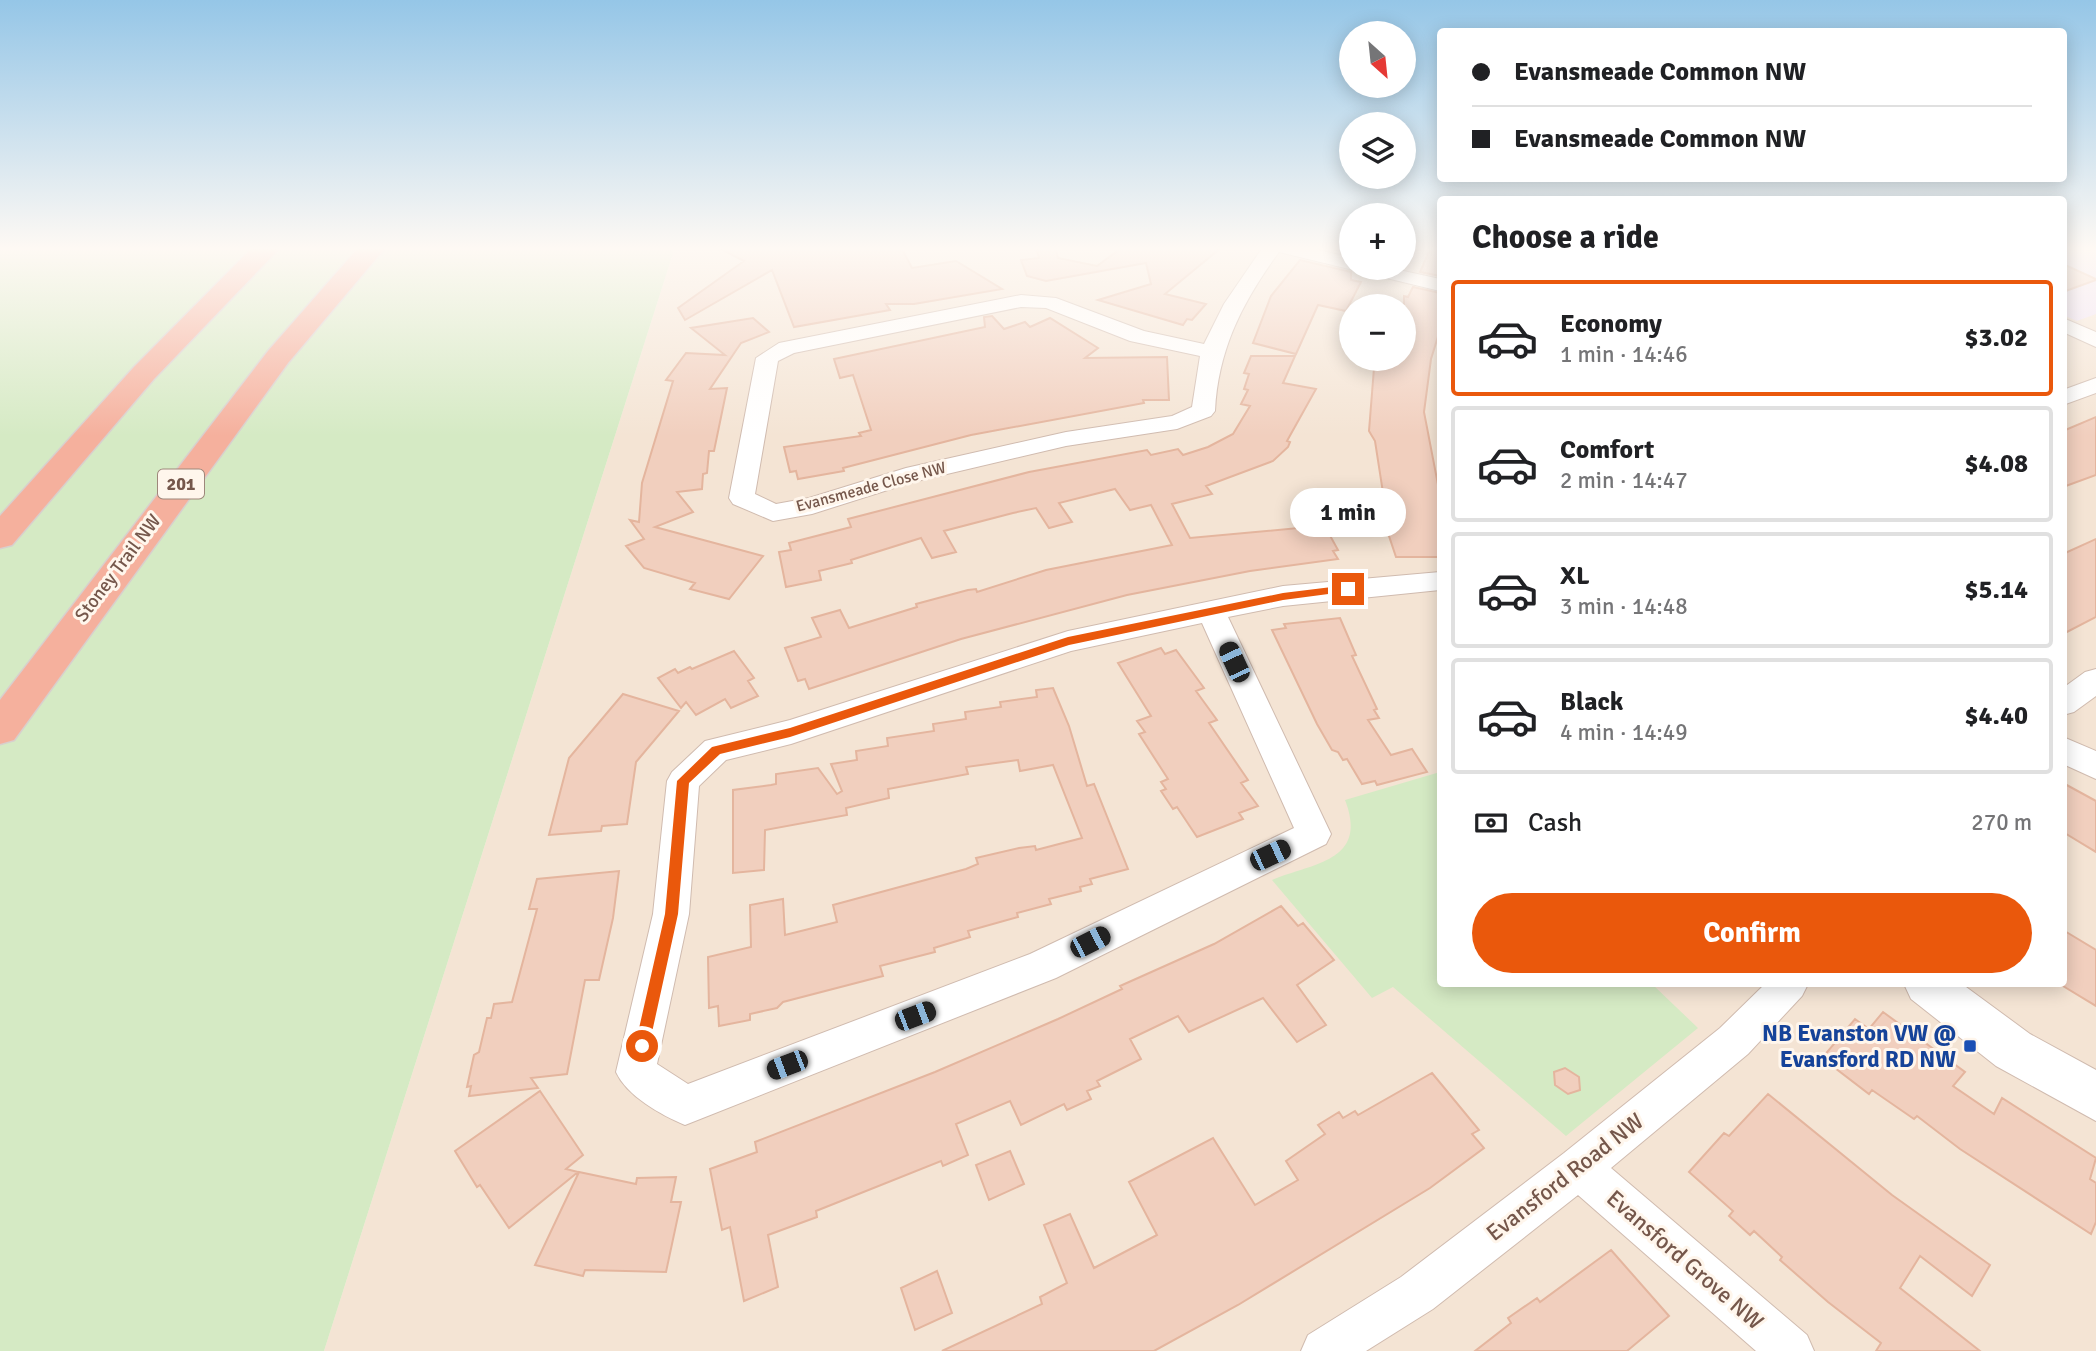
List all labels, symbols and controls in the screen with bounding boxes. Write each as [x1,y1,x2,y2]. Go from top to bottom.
north arrow [1339,21,1416,98]
map controls [1339,21,1416,371]
text: Evansmeade Common NW [1514,56,1806,88]
button: layers [1339,112,1416,189]
text: Evansmeade Common NW [1514,123,1806,155]
button: + [1339,203,1416,280]
text: Choose a ride [1472,218,1659,257]
button: − [1339,294,1416,371]
icon: car [1476,307,1539,370]
text: Economy [1560,308,1662,340]
text: $3.02 [1964,322,2028,354]
text: 1 min · 14:46 [1560,340,1688,369]
icon: car [1476,433,1539,496]
text: Comfort [1560,434,1654,466]
text: $4.08 [1964,448,2028,480]
street label: Evansmeade Close NW [794,457,948,517]
text: 2 min · 14:47 [1560,466,1688,495]
road number: 201 [158,470,204,498]
callout: 1 min [1290,488,1406,536]
text: 1 min [1320,498,1376,527]
street label: Stoney Trail NW [70,509,166,627]
icon: car [1476,559,1539,622]
text: XL [1560,560,1590,592]
route end [1332,573,1364,605]
text: $5.14 [1964,574,2028,606]
text: 3 min · 14:48 [1560,592,1688,621]
car [1216,639,1253,685]
icon: car [1476,685,1539,748]
text: Black [1560,686,1623,718]
text: $4.40 [1964,700,2028,732]
text: 4 min · 14:49 [1560,718,1688,747]
icon: cash [1472,804,1510,842]
text: Cash [1528,807,1582,839]
text: 270 m [1971,808,2032,837]
car [1247,837,1294,873]
button: Confirm [1472,893,2032,973]
car [1067,923,1114,961]
car [892,999,939,1033]
place label: NB Evanston VW @ Evansford RD NW [1762,1019,1956,1074]
route start [626,1030,658,1062]
marker: NB Evanston VW @ Evansford RD NW [1962,1038,1978,1054]
car [764,1048,811,1082]
street label: Evansford Road NW [1481,1107,1649,1247]
street label: Evansford Grove NW [1600,1184,1770,1336]

